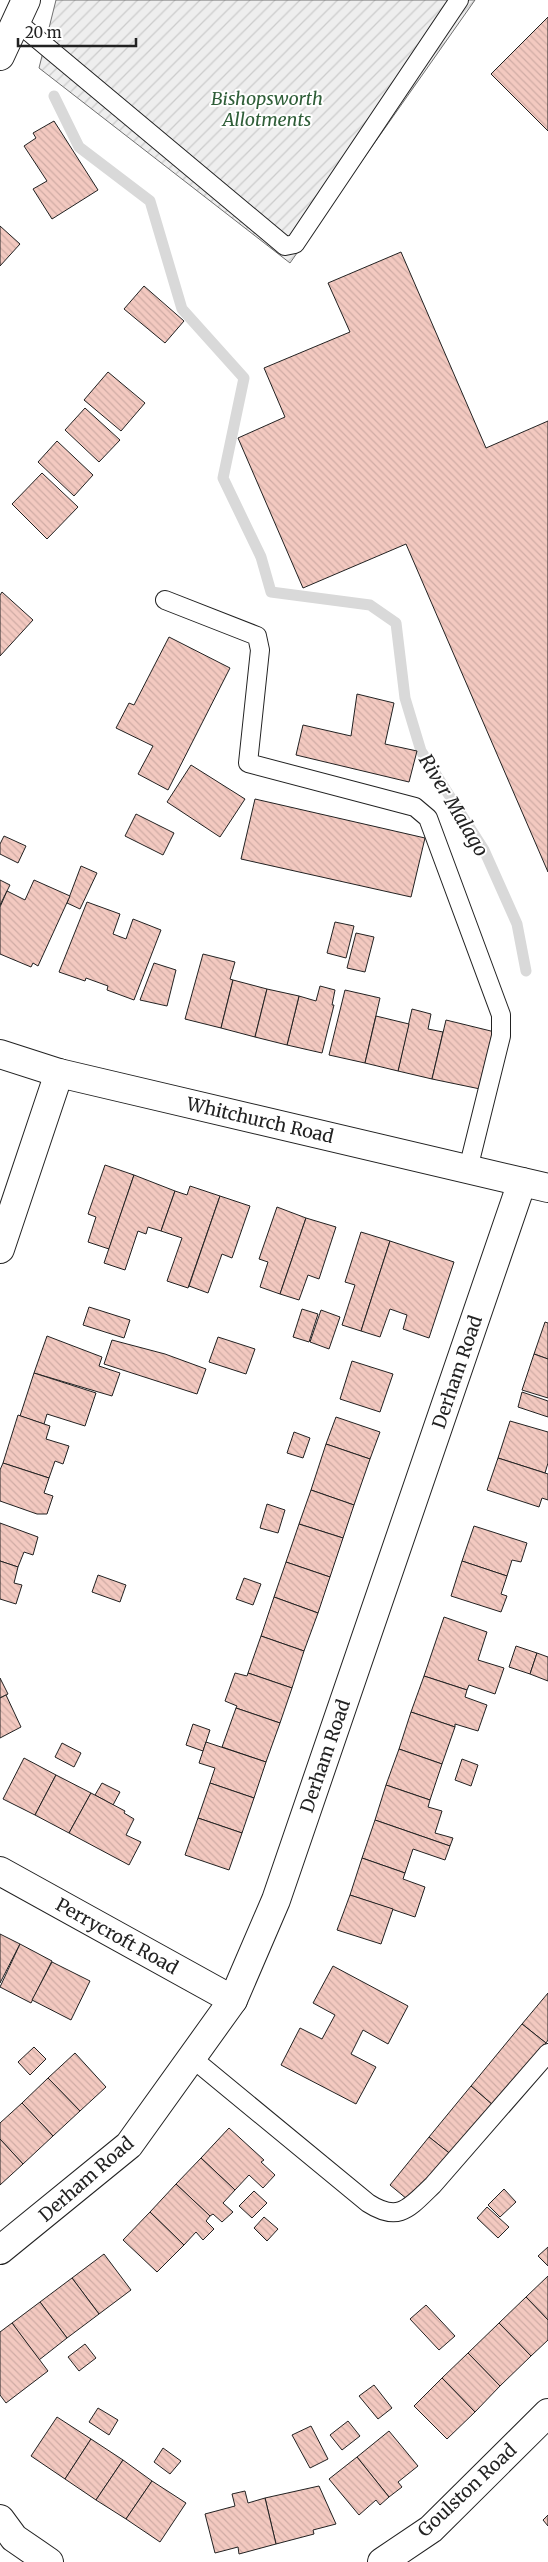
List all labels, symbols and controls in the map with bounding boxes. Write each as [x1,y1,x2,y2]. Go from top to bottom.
scale bar [18,15,135,47]
text: 20 m [25,23,62,42]
park label: Bishopsworth Allotments [211,87,323,131]
water label: River Malago [414,750,494,861]
street label: Whitchurch Road [183,1092,336,1148]
street label: Derham Road [427,1312,487,1432]
street label: Derham Road [295,1696,355,1816]
street label: Perrycroft Road [52,1893,182,1979]
street label: Derham Road [34,2131,138,2226]
street label: Goulston Road [413,2438,521,2542]

